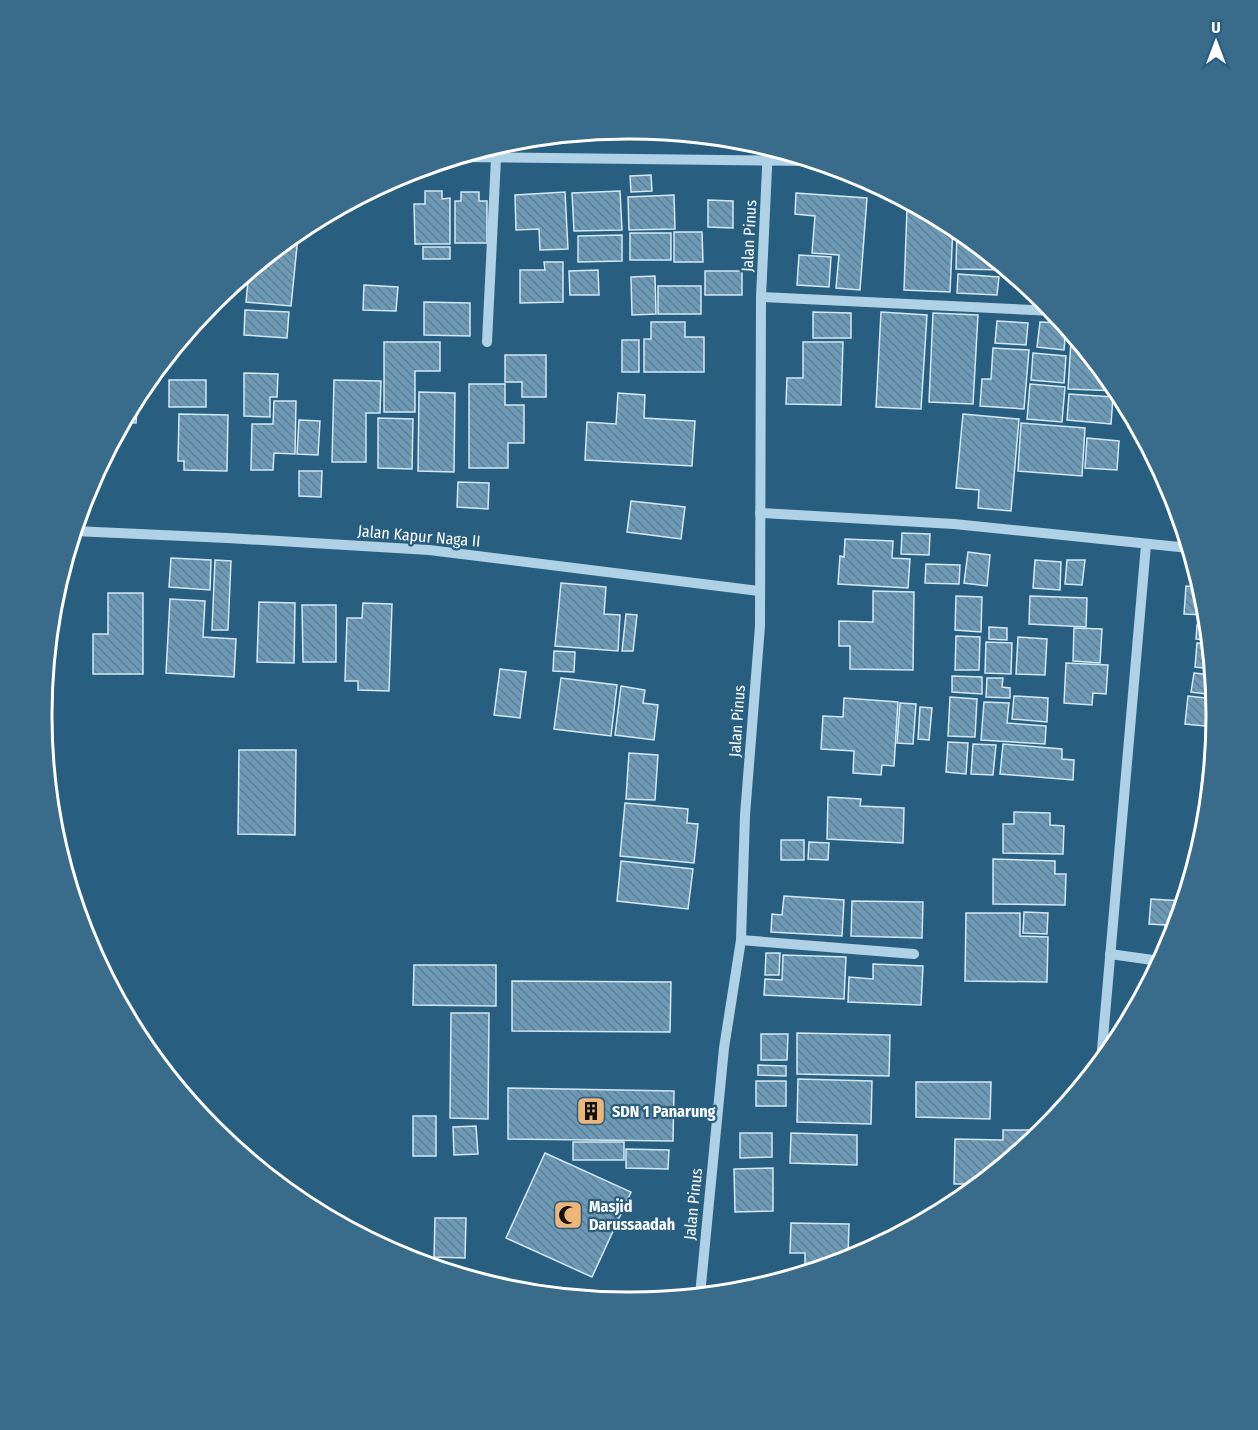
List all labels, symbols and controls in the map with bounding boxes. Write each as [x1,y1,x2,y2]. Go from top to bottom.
north arrow [1186,12,1246,72]
text: U [1211,18,1221,37]
street label: Jalan Pinus [738,199,760,273]
street label: Jalan Kapur Naga II [357,521,481,551]
street label: Jalan Pinus [725,684,749,758]
building icon: SDN 1 Panarung [575,1095,607,1127]
place label: SDN 1 Panarung [612,1102,716,1121]
street label: Jalan Pinus [680,1167,706,1241]
place label: Masjid Darussaadah [589,1197,675,1234]
mosque icon: Masjid Darussaadah [552,1199,584,1231]

